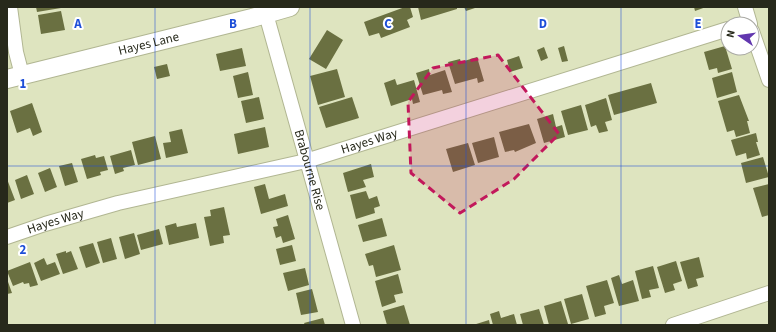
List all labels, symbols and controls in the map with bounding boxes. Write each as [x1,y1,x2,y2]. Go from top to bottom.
text: A [73,15,82,33]
text: B [229,15,237,33]
text: C [384,15,392,33]
text: D [539,15,547,33]
text: E [694,15,702,33]
north arrow [720,16,760,56]
street label: Hayes Lane [116,27,181,60]
text: N [723,29,739,39]
text: 1 [20,75,27,93]
street label: Hayes Way [339,124,400,159]
street label: Brabourne Rise [290,128,329,212]
street label: Hayes Way [25,204,86,238]
text: 2 [20,241,27,259]

